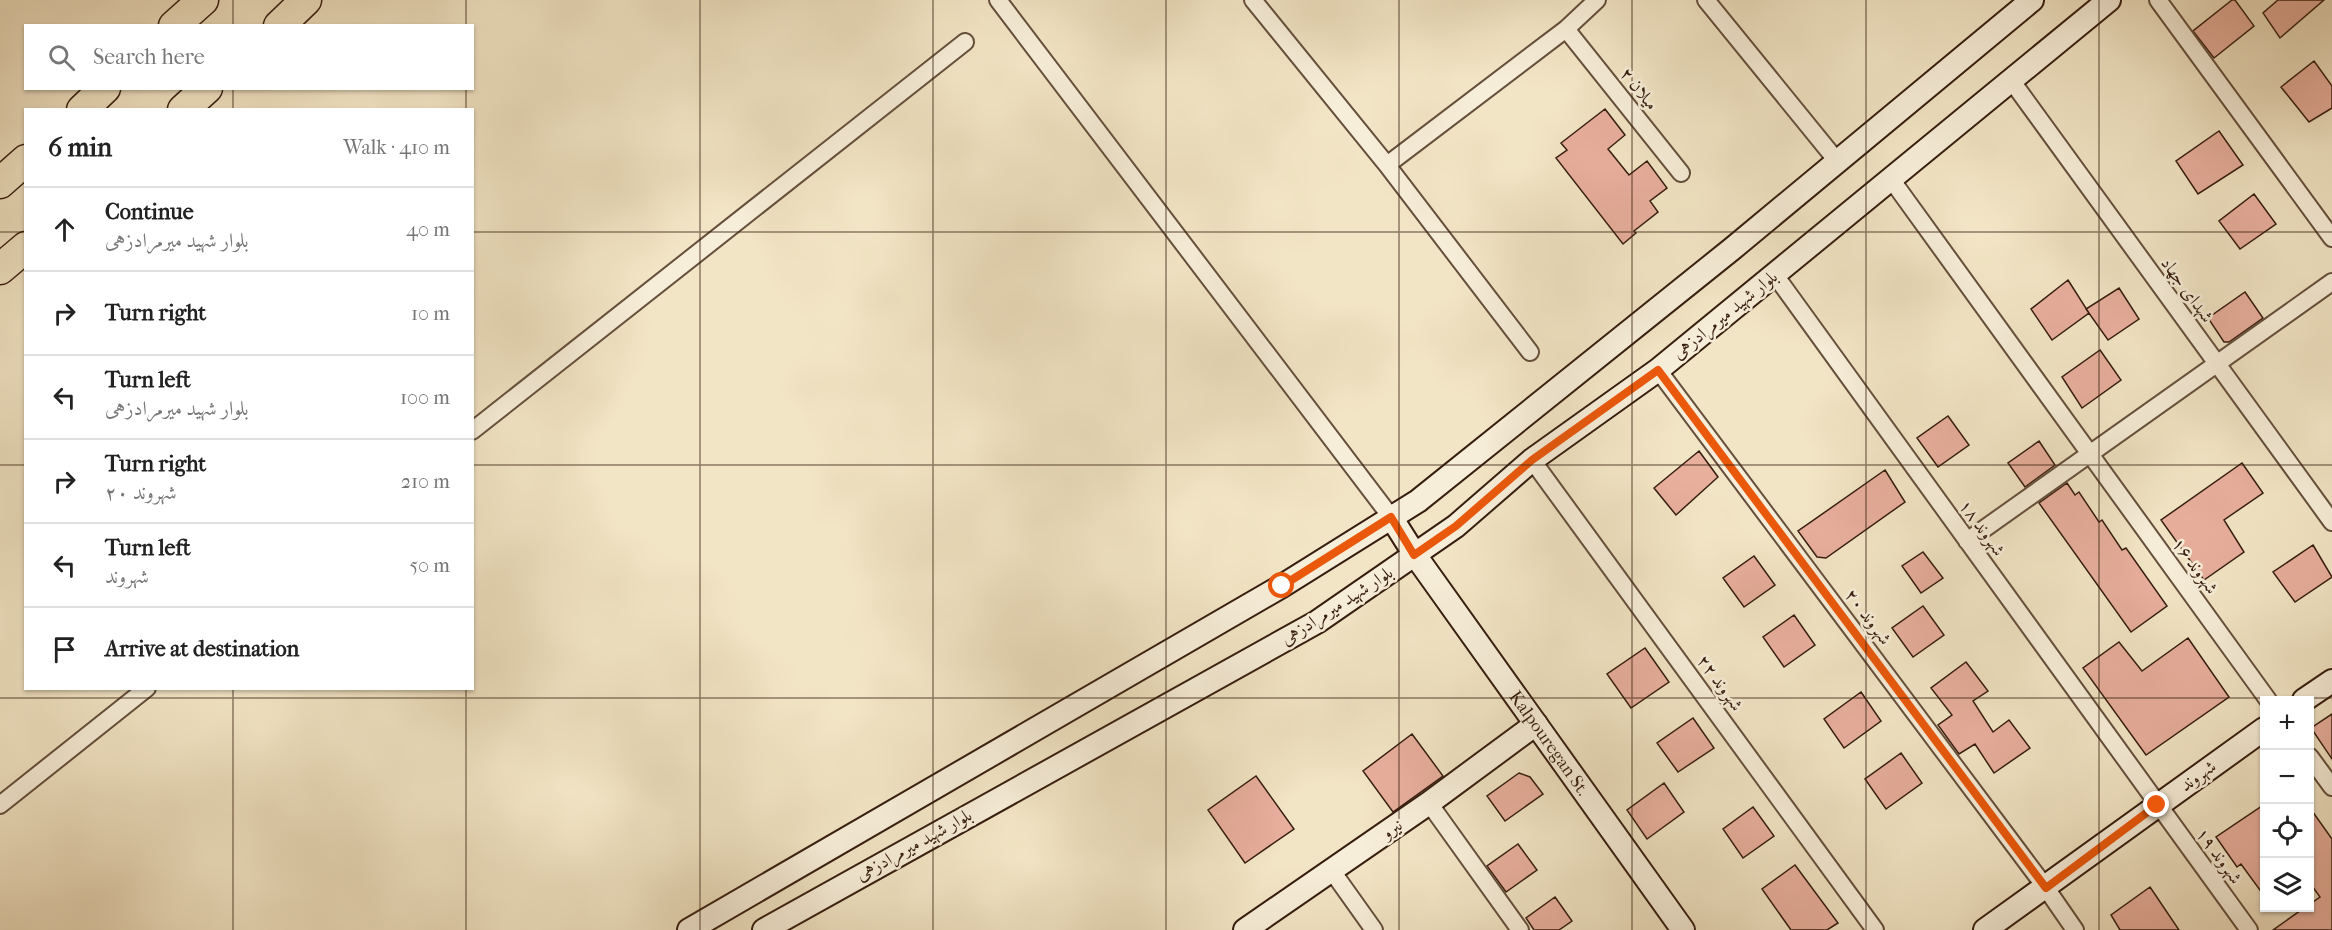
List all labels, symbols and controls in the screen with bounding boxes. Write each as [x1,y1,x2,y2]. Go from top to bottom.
search box [24,24,474,90]
icon: search [45,41,78,74]
text: Search here [93,44,205,70]
street label: میلان ۲ [1616,64,1662,114]
text: 6 min [48,132,112,163]
text: Walk · 410 m [343,136,450,159]
text: Continue [105,199,194,225]
icon: ahead [48,213,81,246]
text: 40 m [406,218,450,241]
text: بلوار شهید میرمرادزهی [105,229,249,252]
street label: شهدای جهاد [2156,253,2218,327]
street label: بلوار شهید میرمرادزهی [1668,266,1783,365]
icon: right [48,297,81,330]
text: Turn right [105,300,206,326]
text: 10 m [411,302,450,325]
text: Turn left [105,367,191,393]
icon: left [48,381,81,414]
text: 100 m [400,386,450,409]
text: بلوار شهید میرمرادزهی [105,397,249,420]
text: Turn right [105,451,206,477]
icon: right [48,465,81,498]
text: 210 m [401,470,450,493]
text: شهروند ۲۰ [105,481,177,504]
street label: شهروند ۱۸ [1954,496,2009,561]
street label: شهروند ۱۶ [2167,534,2222,599]
text: Turn left [105,535,191,561]
icon: left [48,549,81,582]
text: 50 m [409,554,450,577]
street label: بلوار شهید میرمرادزهی [1277,562,1398,652]
text: شهروند [105,565,149,588]
route start [1268,572,1294,598]
street label: شهروند ۲۰ [1839,585,1896,650]
icon: arrive [48,633,81,666]
text: Arrive at destination [105,636,299,662]
street label: شهروند ۲۲ [1692,651,1747,716]
street label: Kalpouregan St. [1505,687,1594,799]
map controls [2260,696,2314,912]
button: + [2260,696,2314,750]
button: − [2260,750,2314,804]
street label: شهروند [2176,756,2221,797]
route end [2143,791,2169,817]
street label: بلوار شهید میرمرادزهی [852,804,977,887]
button: locate [2260,804,2314,858]
street label: نیرو [1376,815,1406,845]
street label: شهروند ۱۹ [2191,824,2246,889]
button: layers [2260,858,2314,912]

